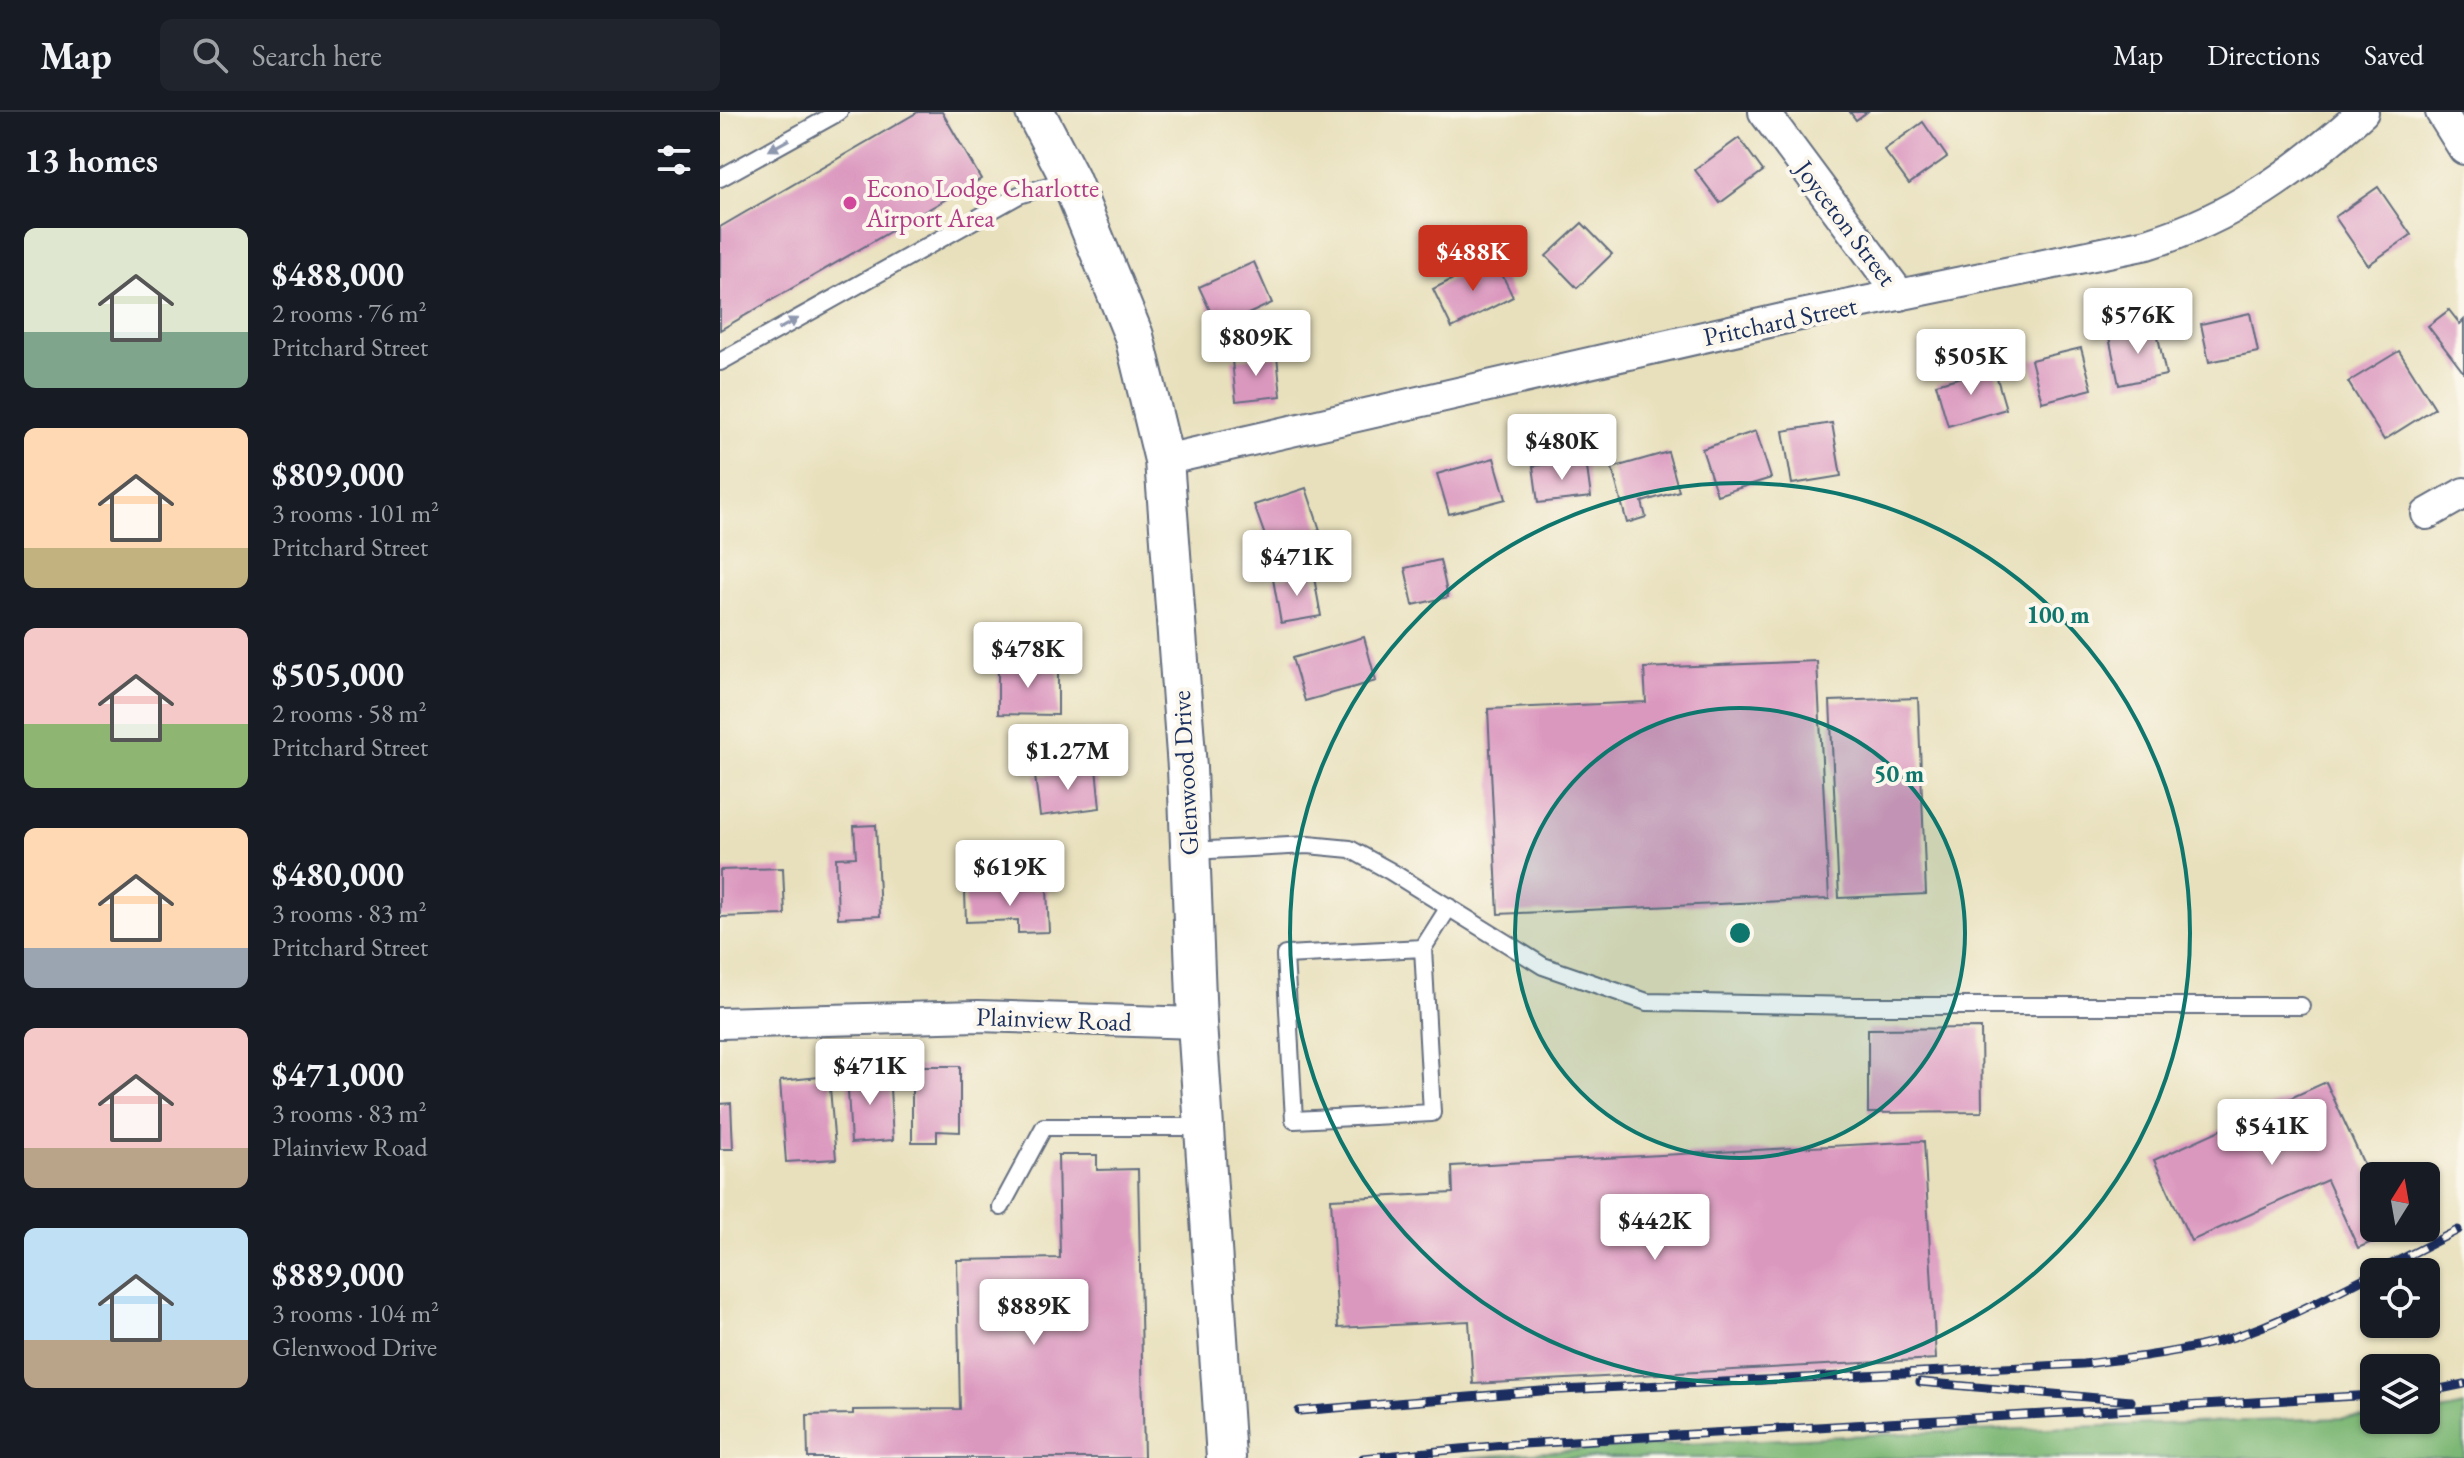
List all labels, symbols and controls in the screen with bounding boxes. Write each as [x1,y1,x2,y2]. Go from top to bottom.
search box [160,19,720,91]
text: Map [40,31,112,80]
icon: search [188,33,232,77]
text: Search here [252,36,382,75]
text: Map [2113,37,2163,73]
text: Directions [2207,37,2320,73]
text: Saved [2364,37,2424,73]
text: 13 homes [24,138,158,182]
icon: filters [652,138,696,182]
one-way arrow [768,138,791,152]
street label: Joyceton Street [1786,152,1904,293]
place label: Econo Lodge Charlotte Airport Area [865,171,1099,235]
marker: Econo Lodge Charlotte Airport Area [841,194,859,212]
pin: $488K [1417,225,1529,293]
text: $488K [1436,234,1510,268]
text: $488,000 [272,252,404,296]
icon: home [88,260,184,356]
street label: Pritchard Street [1700,288,1860,354]
pin: $576K [2082,288,2194,356]
text: 2 rooms · 76 m² [272,296,427,330]
text: $576K [2101,297,2175,331]
pin: $809K [1200,310,1312,378]
one-way arrow [777,317,799,331]
text: $809K [1219,319,1293,353]
pin: $505K [1915,329,2027,397]
text: Pritchard Street [272,330,428,364]
text: $505K [1934,338,2008,372]
pin: $480K [1506,414,1618,482]
text: $480K [1525,423,1599,457]
text: $809,000 [272,452,404,496]
icon: home [88,460,184,556]
text: 3 rooms · 101 m² [272,496,439,530]
text: Pritchard Street [272,530,428,564]
pin: $471K [1241,530,1353,598]
text: $471K [1260,539,1334,573]
text: 100 m [2026,599,2090,630]
pin: $478K [972,622,1084,690]
text: $478K [991,631,1065,665]
text: $505,000 [272,652,404,696]
icon: home [88,660,184,756]
street label: Glenwood Drive [1164,690,1206,856]
text: 2 rooms · 58 m² [272,696,427,730]
pin: $1.27M [1003,724,1133,792]
text: Pritchard Street [272,730,428,764]
text: $1.27M [1026,733,1110,767]
text: 50 m [1874,758,1924,789]
pin: $619K [954,840,1066,908]
text: $619K [973,849,1047,883]
text: $480,000 [272,852,404,896]
icon: home [88,860,184,956]
text: 3 rooms · 83 m² [272,896,427,930]
centre of rings [1726,919,1754,947]
text: Pritchard Street [272,930,428,964]
street label: Plainview Road [976,999,1133,1039]
pin: $471K [814,1039,926,1107]
text: $471K [833,1048,907,1082]
text: $471,000 [272,1052,404,1096]
icon: home [88,1060,184,1156]
text: 3 rooms · 83 m² [272,1096,427,1130]
pin: $541K [2216,1099,2328,1167]
text: $541K [2235,1108,2309,1142]
text: Plainview Road [272,1130,428,1164]
north arrow [2360,1162,2440,1242]
map controls [2360,1162,2440,1434]
pin: $442K [1599,1194,1711,1262]
text: $442K [1618,1203,1692,1237]
text: $889,000 [272,1252,404,1296]
button: locate [2360,1258,2440,1338]
icon: home [88,1260,184,1356]
pin: $889K [978,1279,1090,1347]
text: $889K [997,1288,1071,1322]
text: 3 rooms · 104 m² [272,1296,439,1330]
text: Glenwood Drive [272,1330,437,1364]
button: layers [2360,1354,2440,1434]

